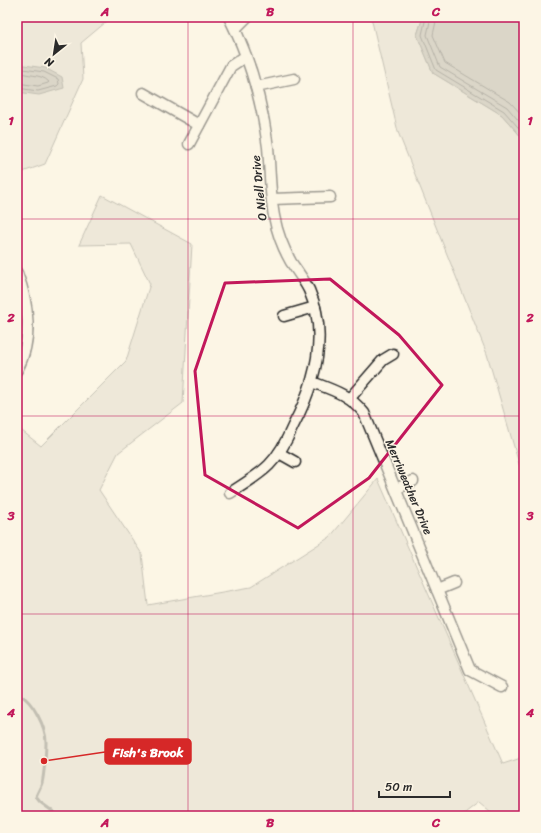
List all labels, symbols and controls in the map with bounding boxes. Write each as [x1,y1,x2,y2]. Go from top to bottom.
text: A [100,0,109,23]
text: B [266,0,275,23]
text: C [431,0,441,23]
north arrow [34,34,74,74]
text: N [41,52,58,73]
text: 1 [8,109,14,132]
text: 1 [527,109,533,132]
street label: O Niell Drive [245,154,273,222]
text: 2 [6,306,15,329]
text: 2 [525,306,534,329]
street label: Merriweather Drive [379,436,439,538]
text: 3 [6,504,15,527]
text: 3 [525,504,534,527]
text: 4 [6,701,16,724]
text: 4 [525,701,535,724]
callout: Fish's Brook [105,739,191,764]
text: Fish's Brook [112,741,184,764]
scale bar [379,773,450,799]
text: 50 m [385,776,412,798]
text: A [100,811,109,833]
text: B [266,811,275,833]
text: C [431,811,441,833]

